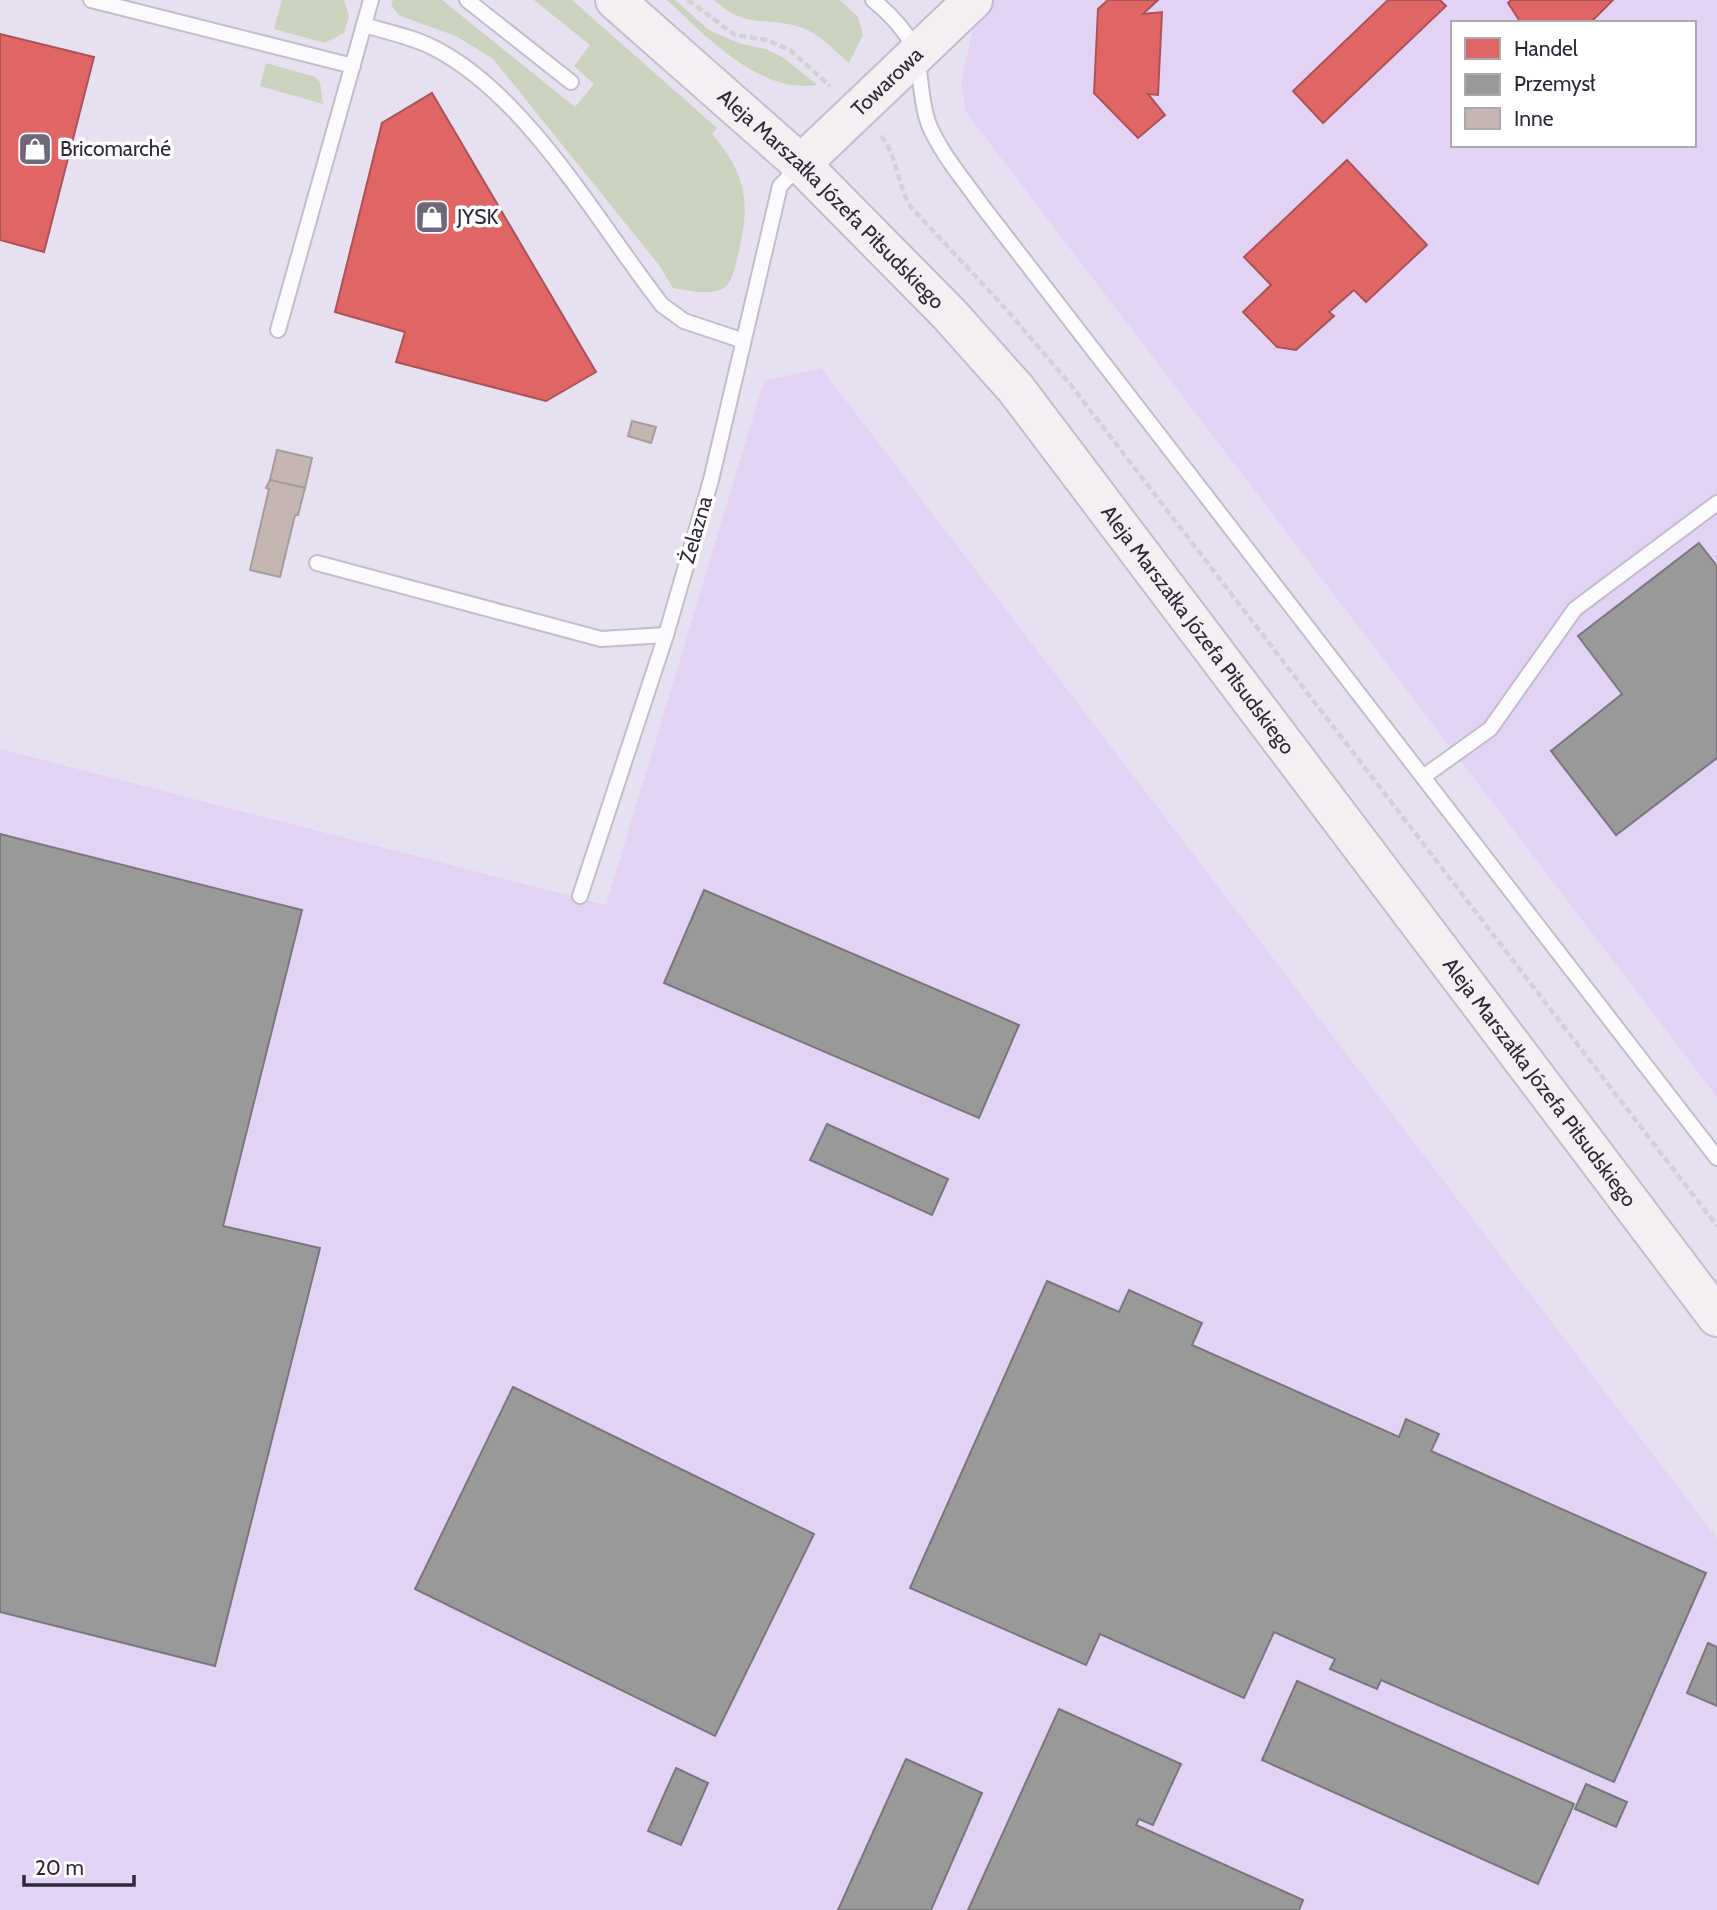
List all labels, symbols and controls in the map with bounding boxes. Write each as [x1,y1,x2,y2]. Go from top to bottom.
legend [1451,21,1696,147]
text: Handel [1514,36,1578,61]
street label: Towarowa [846,42,928,121]
text: Przemysł [1514,71,1595,96]
street label: Aleja Marszałka Józefa Piłsudskiego [713,84,950,314]
text: Inne [1514,106,1554,131]
shop icon: Bricomarché [16,130,54,168]
place label: Bricomarché [60,136,171,161]
shop icon: JYSK [413,198,451,236]
place label: JYSK [456,204,499,229]
street label: Żelazna [674,493,717,566]
street label: Aleja Marszałka Józefa Piłsudskiego [1096,500,1300,759]
street label: Aleja Marszałka Józefa Piłsudskiego [1438,952,1642,1211]
scale bar [24,1843,135,1887]
text: 20 m [35,1855,84,1880]

